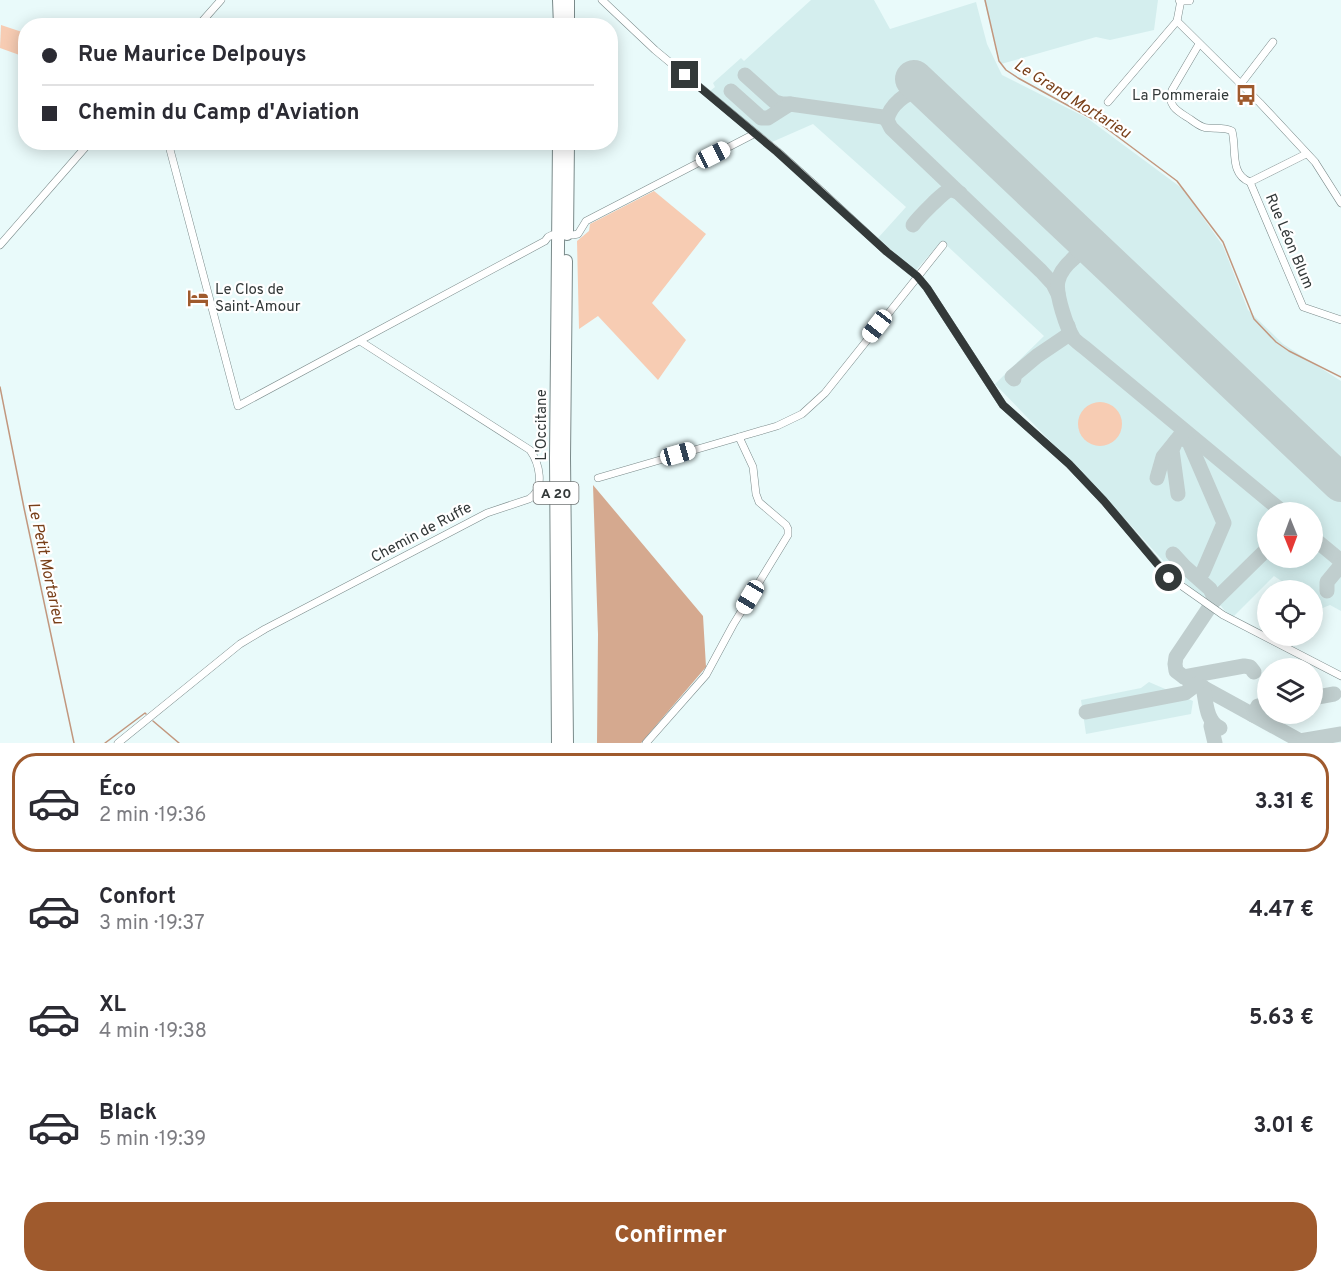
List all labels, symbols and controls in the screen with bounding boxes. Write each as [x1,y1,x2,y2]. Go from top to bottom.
text: Rue Maurice Delpouys [78,42,307,69]
water label: Le Grand Mortarieu [1010,56,1134,144]
route end [671,61,698,88]
bus stop icon: La Pommeraie [1234,83,1258,107]
place label: La Pommeraie [1132,87,1229,106]
text: Chemin du Camp d'Aviation [78,100,360,127]
car [693,139,733,171]
street label: Rue Léon Blum [1260,191,1317,292]
place label: Le Clos de Saint-Amour [215,281,301,317]
hotel icon: Le Clos de Saint-Amour [186,286,210,310]
car [859,306,895,346]
street label: L'Occitane [533,389,552,461]
car [658,440,698,468]
road number: A 20 [534,482,578,504]
street label: Chemin de Ruffe [368,499,475,568]
water label: Le Petit Mortarieu [22,501,68,626]
north arrow [1257,502,1323,568]
map controls [1257,502,1323,724]
route start [1155,564,1182,591]
car [733,577,767,617]
button: locate [1257,580,1323,646]
button: layers [1257,658,1323,724]
icon: car [27,776,81,830]
text: Éco [99,776,136,803]
text: 3.31 € [1255,789,1314,816]
text: 2 min · 19:36 [99,803,207,829]
icon: car [27,884,81,938]
text: Confort [99,884,176,911]
text: 4.47 € [1249,897,1314,924]
text: 3 min · 19:37 [99,911,205,937]
icon: car [27,992,81,1046]
text: XL [99,992,126,1019]
text: 5.63 € [1249,1005,1314,1032]
text: 4 min · 19:38 [99,1019,207,1045]
icon: car [27,1100,81,1154]
text: Black [99,1100,157,1127]
text: 3.01 € [1253,1113,1314,1140]
text: 5 min · 19:39 [99,1127,206,1153]
button: Confirmer [24,1202,1317,1271]

